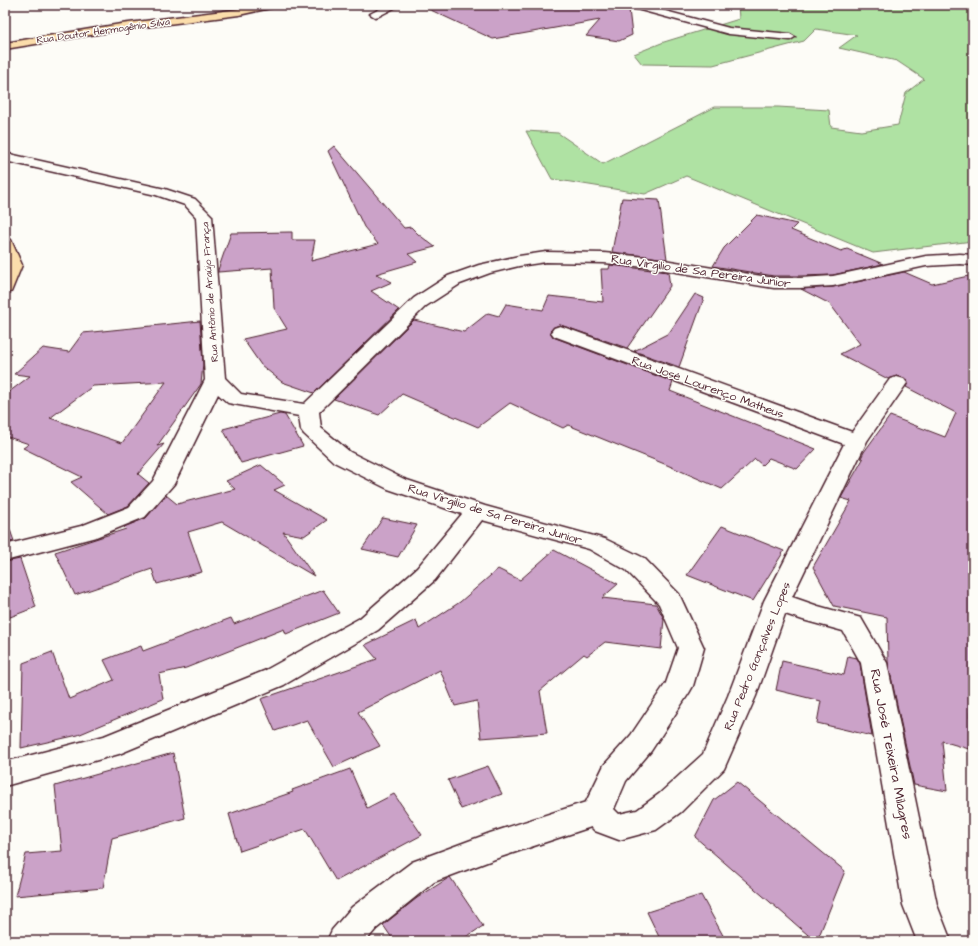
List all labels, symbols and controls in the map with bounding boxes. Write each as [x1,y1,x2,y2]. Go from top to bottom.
street label: Rua Doutor Hermogênio Silva [36,15,171,48]
street label: Rua Antônio de Araújo França [198,221,222,362]
street label: Rua Virgilio de Sa Pereira Junior [610,250,792,294]
street label: Rua José Lourenço Matheus [629,352,786,423]
street label: Rua Virgilio de Sa Pereira Junior [405,480,584,550]
street label: Rua Pedro Gonçalves Lopes [720,580,795,733]
street label: Rua José Teixeira Milagres [865,667,917,841]

